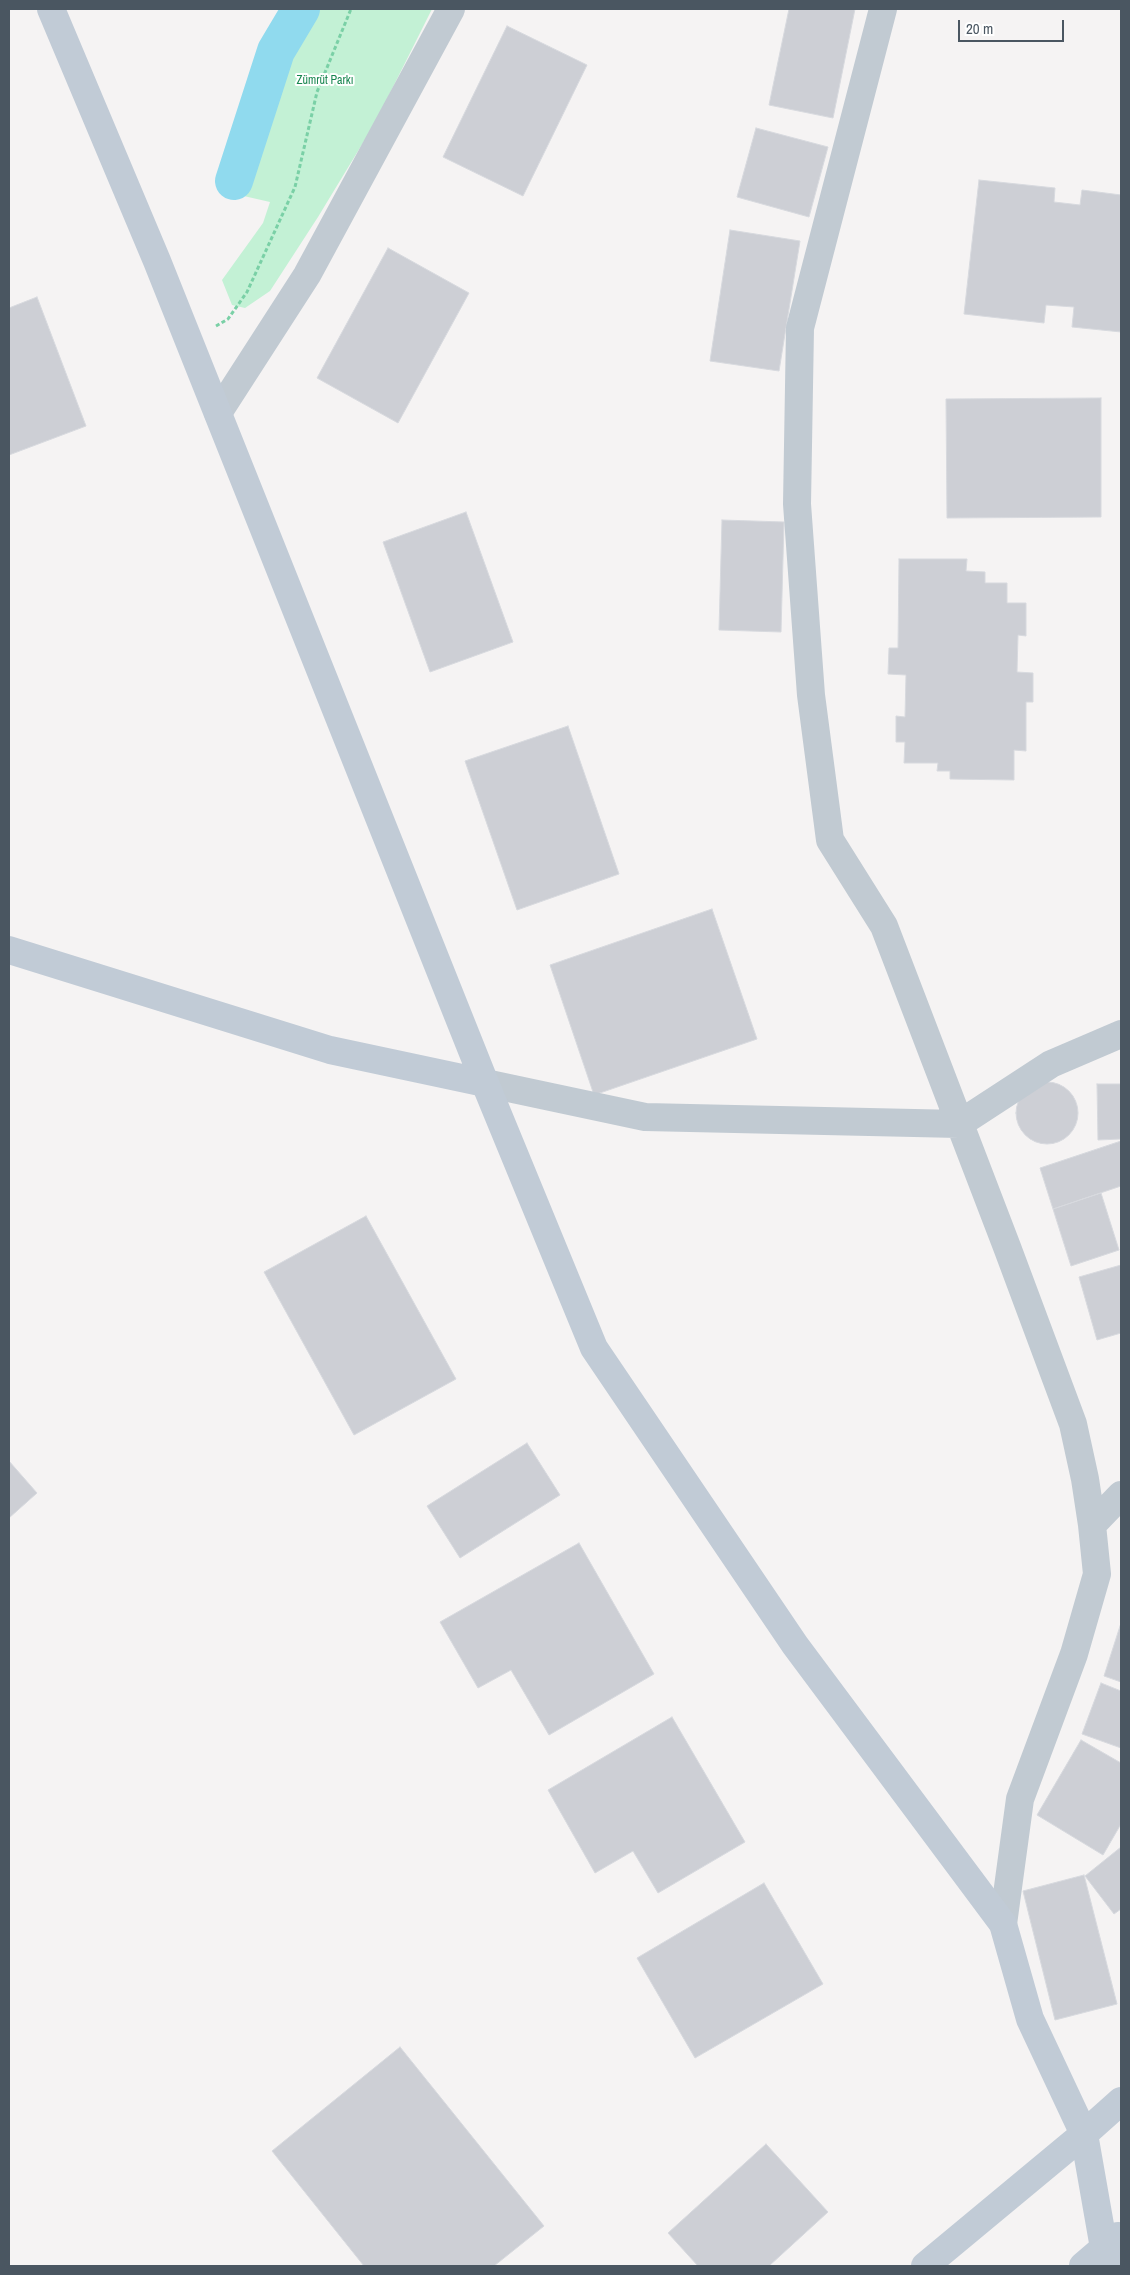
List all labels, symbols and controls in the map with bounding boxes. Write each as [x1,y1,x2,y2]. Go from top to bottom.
scale bar [960,10,1066,42]
text: 20 m [966,18,993,39]
park label: Zümrüt Parkı [297,74,353,88]

